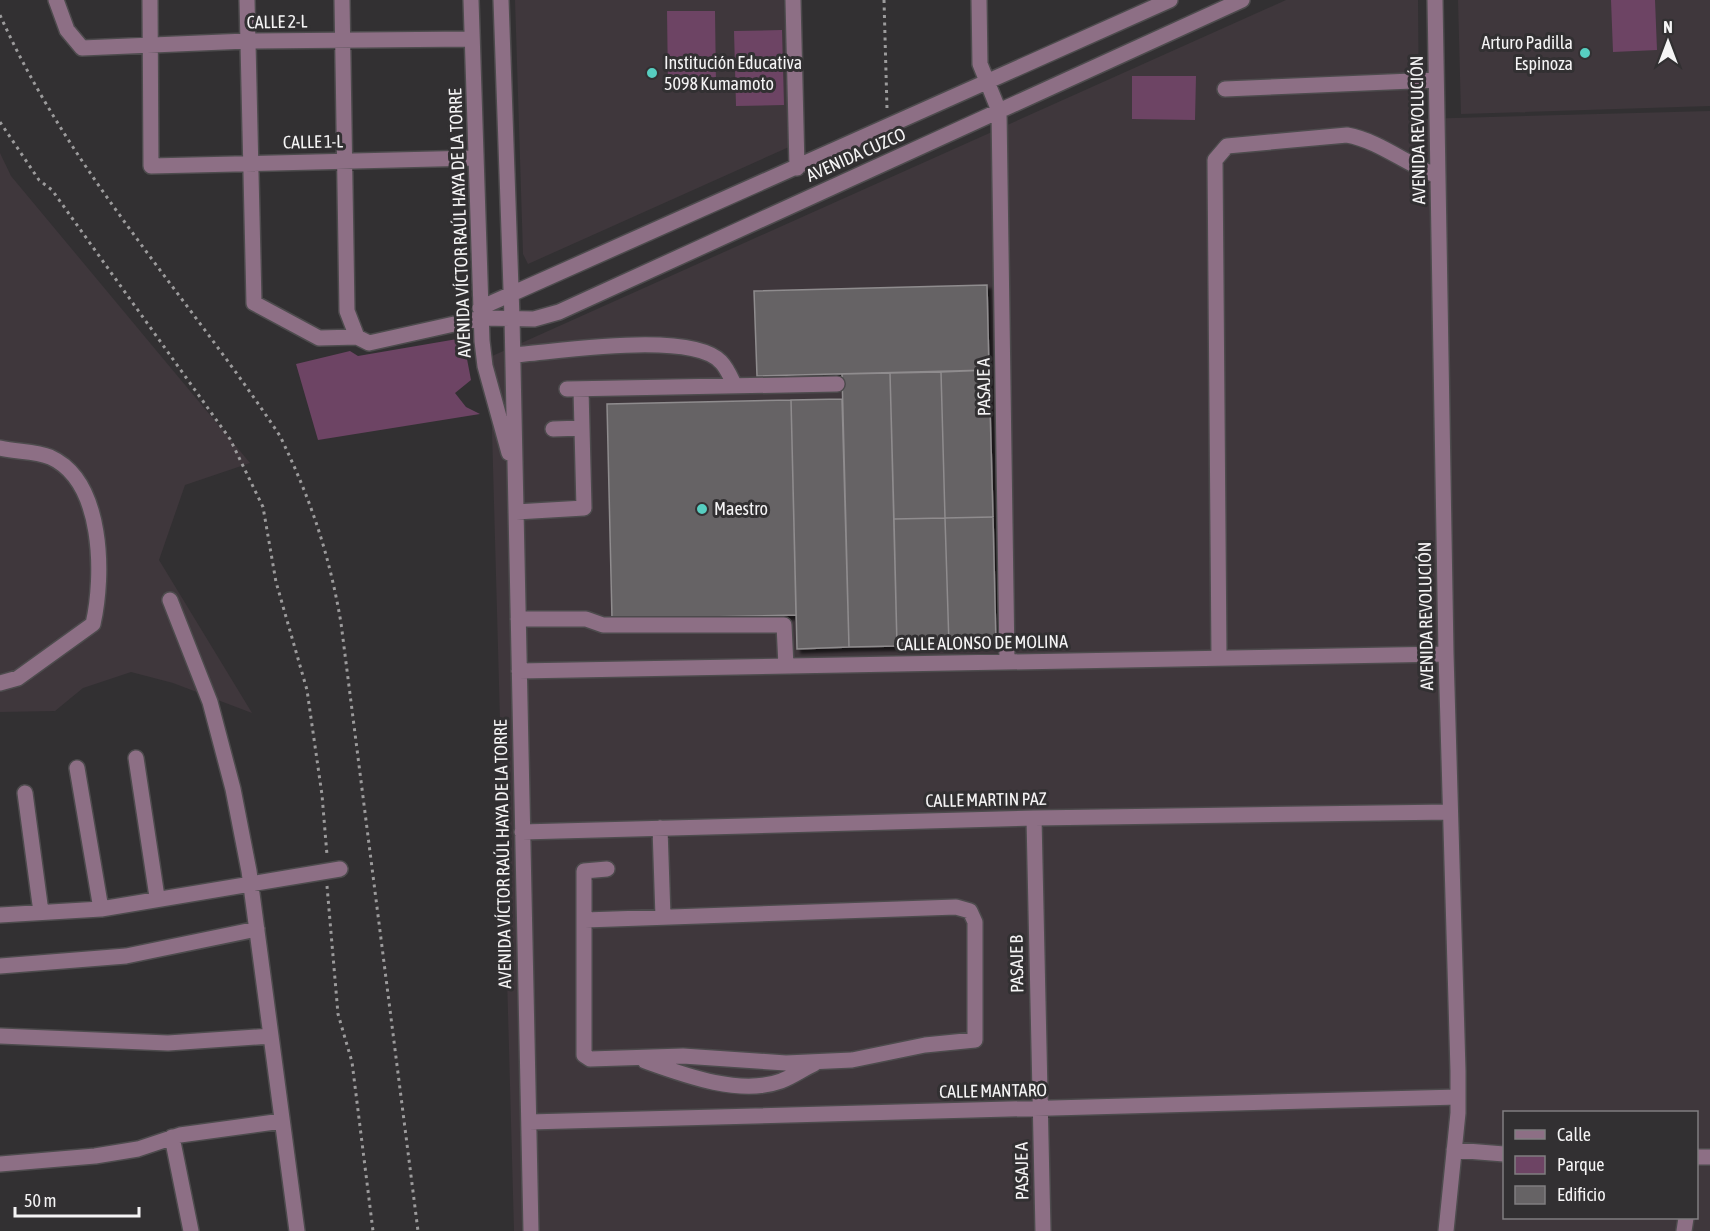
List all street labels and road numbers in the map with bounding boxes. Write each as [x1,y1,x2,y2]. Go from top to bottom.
street label: CALLE 2-L [246,10,308,33]
street label: AVENIDA REVOLUCIÓN [1406,55,1429,205]
street label: AVENIDA VÍCTOR RAÚL HAYA DE LA TORRE [444,88,475,358]
street label: AVENIDA CUZCO [803,123,909,186]
street label: CALLE 1-L [283,130,343,153]
street label: PASAJE A [972,358,995,416]
street label: AVENIDA REVOLUCIÓN [1414,541,1437,691]
street label: CALLE ALONSO DE MOLINA [896,630,1068,654]
street label: AVENIDA VÍCTOR RAÚL HAYA DE LA TORRE [490,719,515,989]
street label: CALLE MARTIN PAZ [925,788,1047,811]
street label: PASAJE B [1005,935,1028,993]
street label: CALLE MANTARO [939,1079,1047,1102]
street label: PASAJE A [1010,1142,1033,1200]

